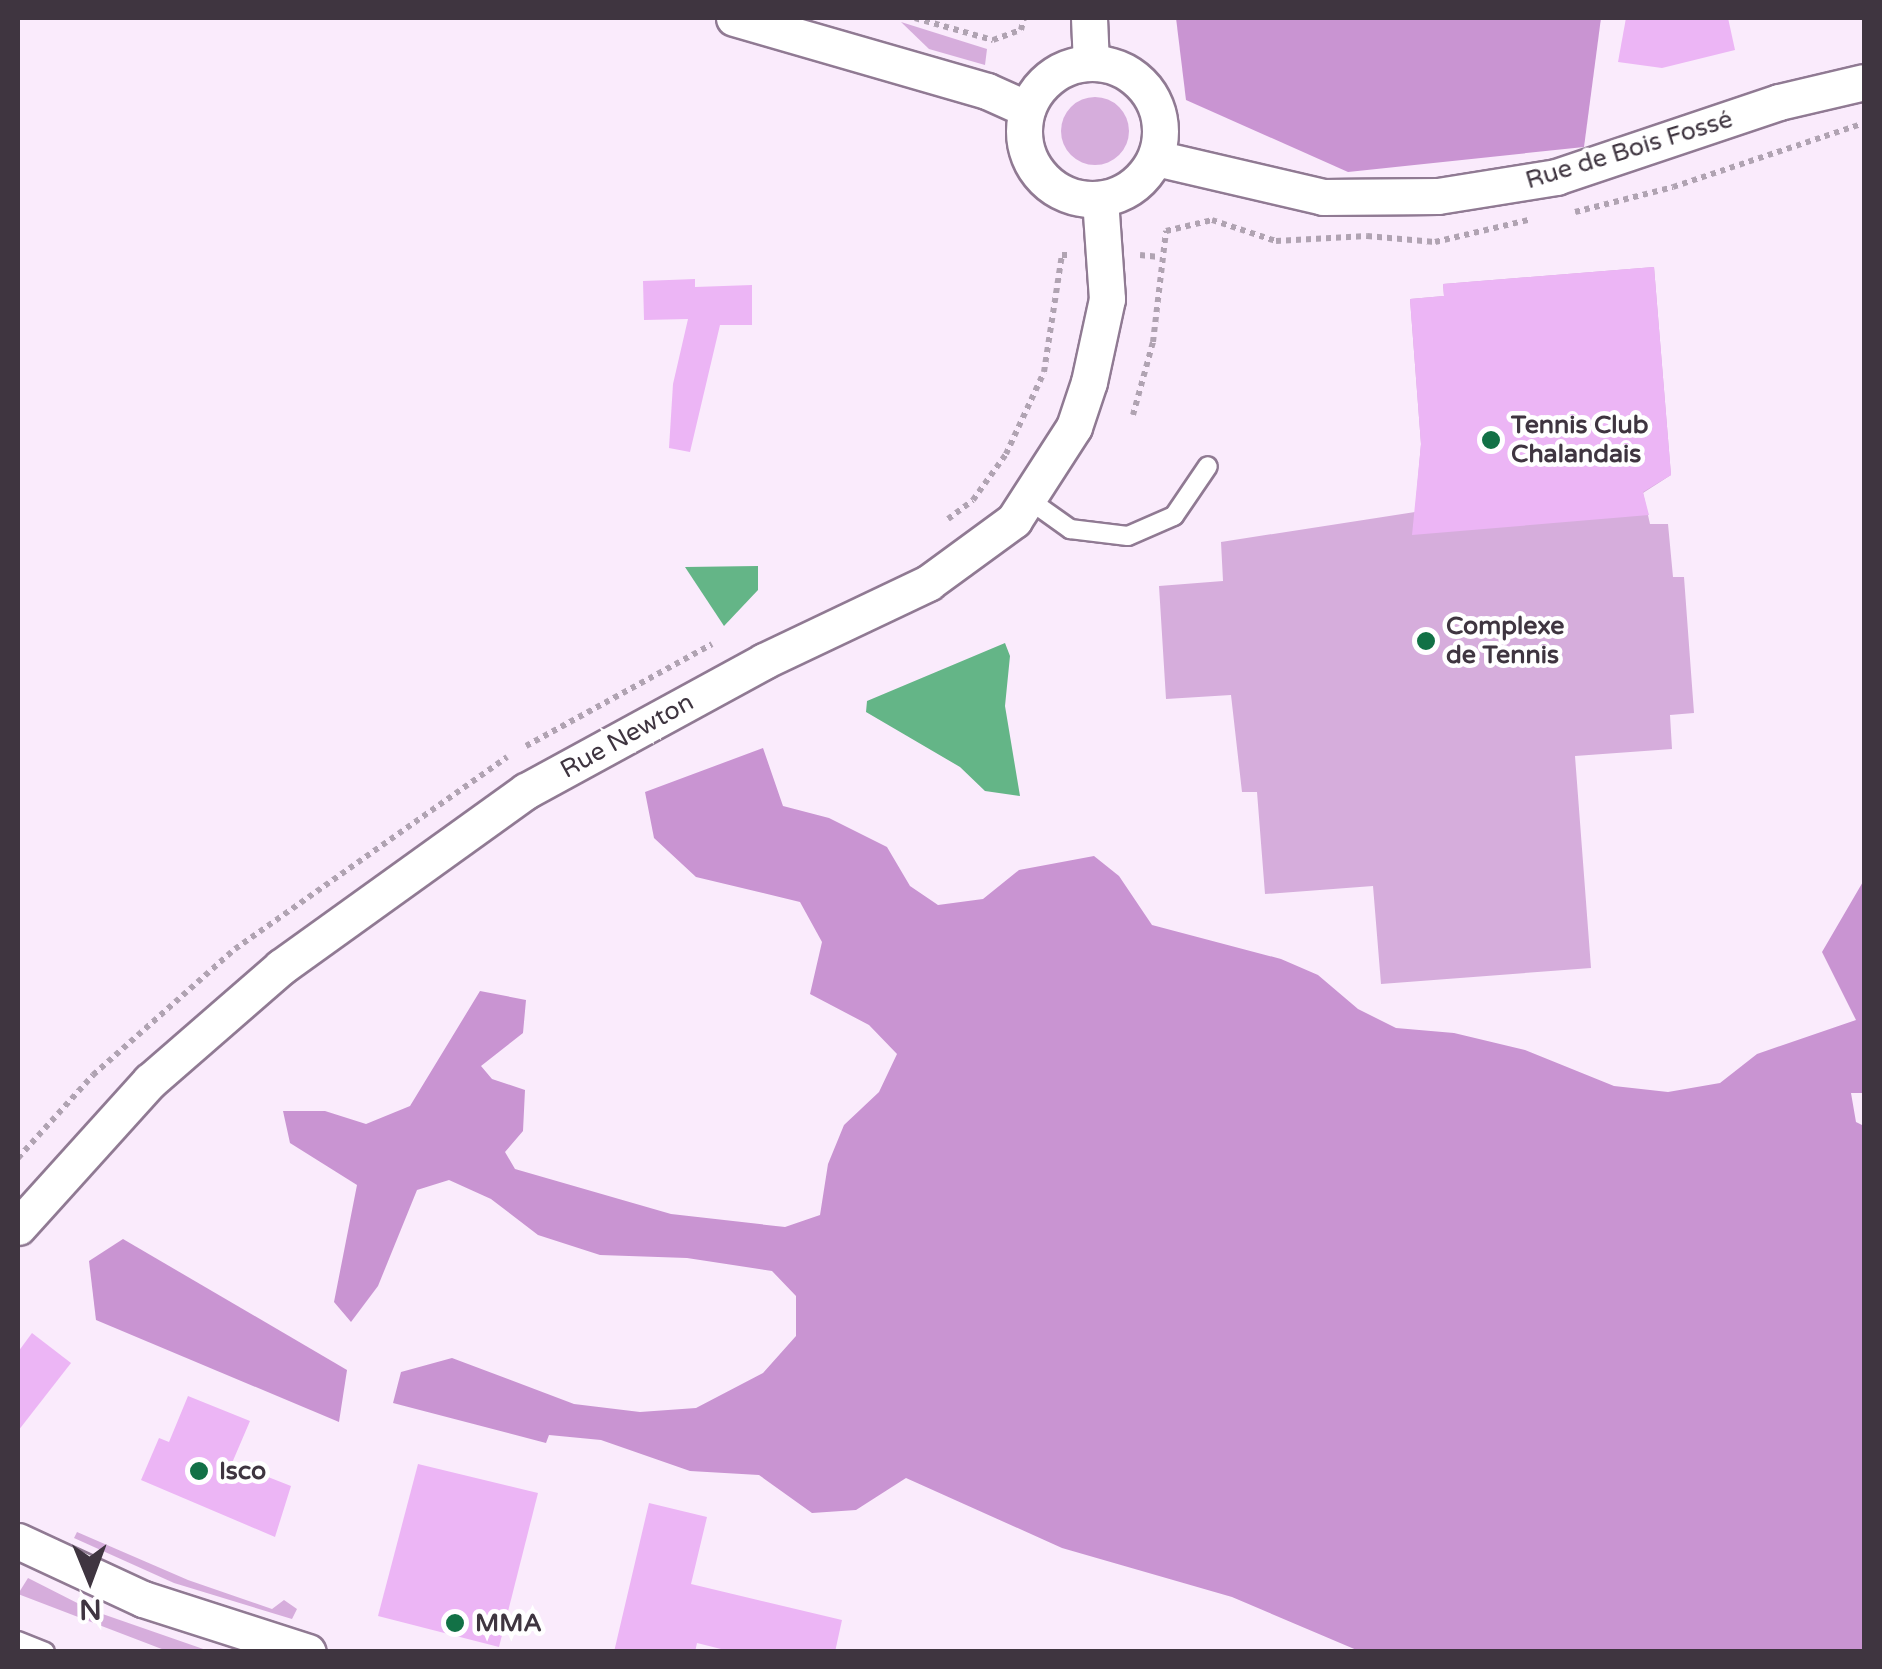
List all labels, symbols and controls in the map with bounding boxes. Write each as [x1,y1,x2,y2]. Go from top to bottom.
street label: Rue de Bois Fossé [1522,104,1736,196]
place label: Tennis Club Chalandais [1511,411,1649,470]
marker: Tennis Club Chalandais [1480,429,1502,451]
place label: Complexe de Tennis [1446,612,1564,671]
marker: Complexe de Tennis [1415,630,1437,652]
street label: Rue Newton [555,687,699,785]
place label: Isco [219,1456,266,1486]
marker: Isco [188,1460,210,1482]
north arrow [40,1529,140,1629]
text: N [79,1592,102,1626]
place label: MMA [475,1608,542,1638]
marker: MMA [444,1612,466,1634]

